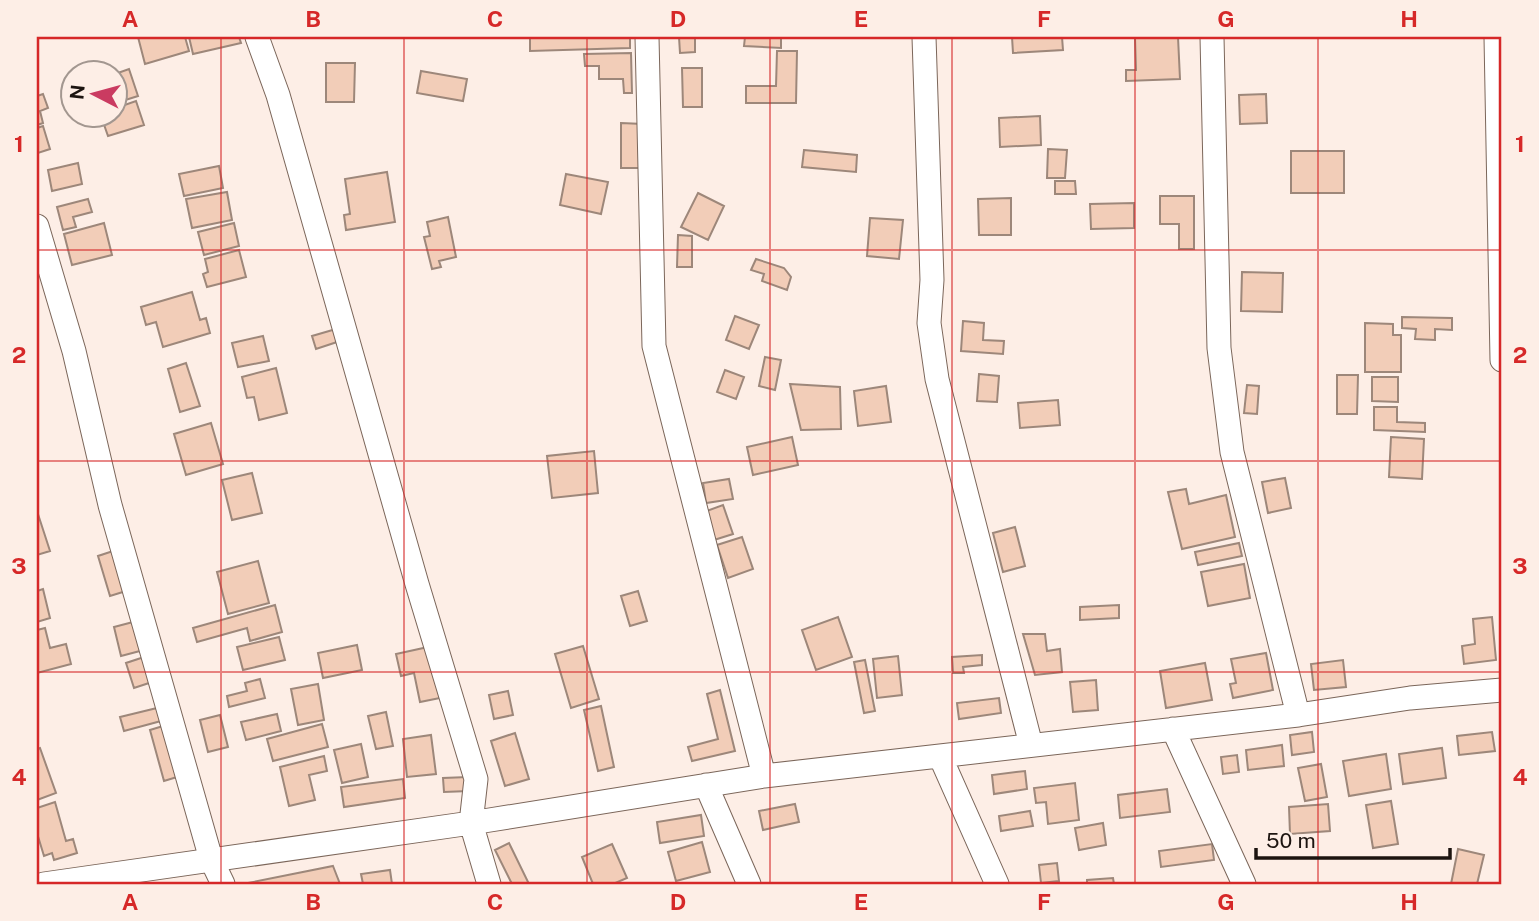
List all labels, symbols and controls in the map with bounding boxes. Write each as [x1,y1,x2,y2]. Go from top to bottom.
text: A [122,5,139,32]
text: B [305,5,321,32]
text: C [487,5,503,32]
text: D [670,5,686,32]
text: E [854,5,868,32]
text: F [1037,5,1051,32]
text: G [1217,5,1235,32]
text: H [1400,5,1418,32]
north arrow [60,60,130,130]
text: N [65,84,89,101]
text: 1 [14,130,24,157]
text: 1 [1515,130,1525,157]
text: 2 [12,341,26,368]
text: 2 [1513,341,1527,368]
text: 3 [11,552,27,579]
text: 3 [1512,552,1528,579]
text: 4 [11,763,27,790]
text: 4 [1512,763,1528,790]
scale bar [1256,816,1450,860]
text: 50 m [1266,828,1316,853]
text: A [122,888,139,915]
text: B [305,888,321,915]
text: C [487,888,503,915]
text: D [670,888,686,915]
text: E [854,888,868,915]
text: F [1037,888,1051,915]
text: G [1217,888,1235,915]
text: H [1400,888,1418,915]

